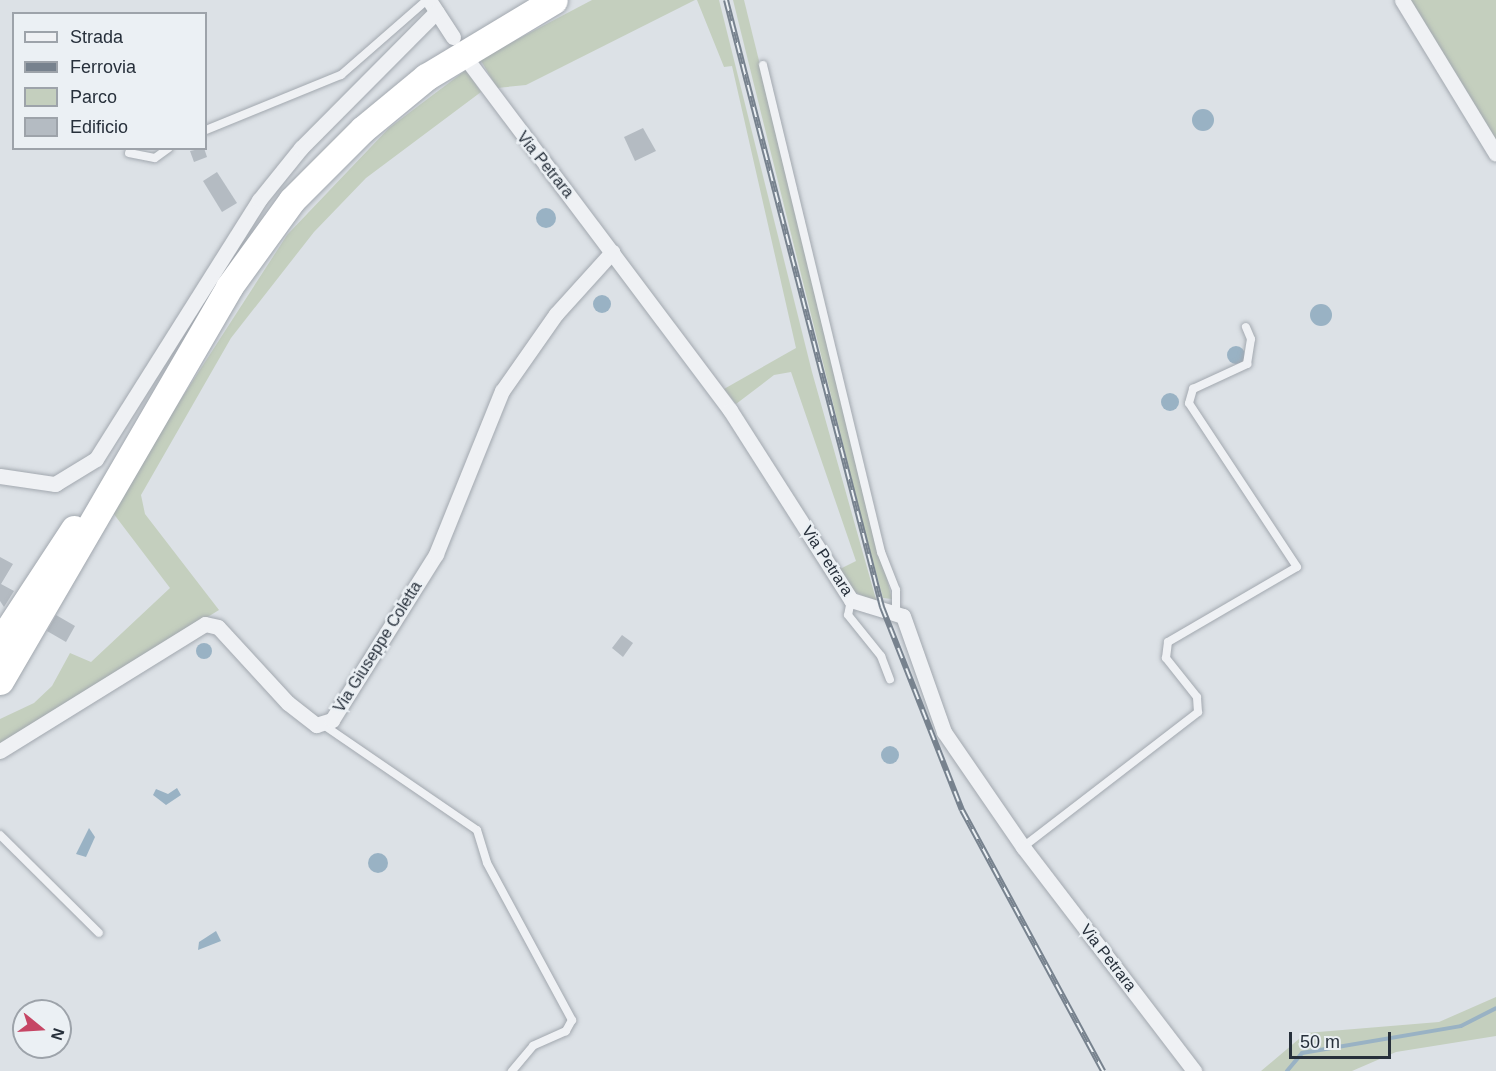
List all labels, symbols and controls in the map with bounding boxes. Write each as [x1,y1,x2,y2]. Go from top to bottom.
legend [12,12,207,150]
text: Strada [70,27,123,47]
text: Ferrovia [70,57,136,77]
text: Parco [70,87,117,107]
text: Edificio [70,117,128,137]
street label: Via Petrara [512,128,578,202]
street label: Via Petrara [797,522,857,600]
street label: Via Giuseppe Coletta [330,578,426,716]
street label: Via Petrara [1076,921,1140,995]
north arrow [12,999,72,1059]
scale bar [1292,1020,1394,1058]
text: N [48,1026,68,1042]
text: 50 m [1300,1032,1340,1052]

